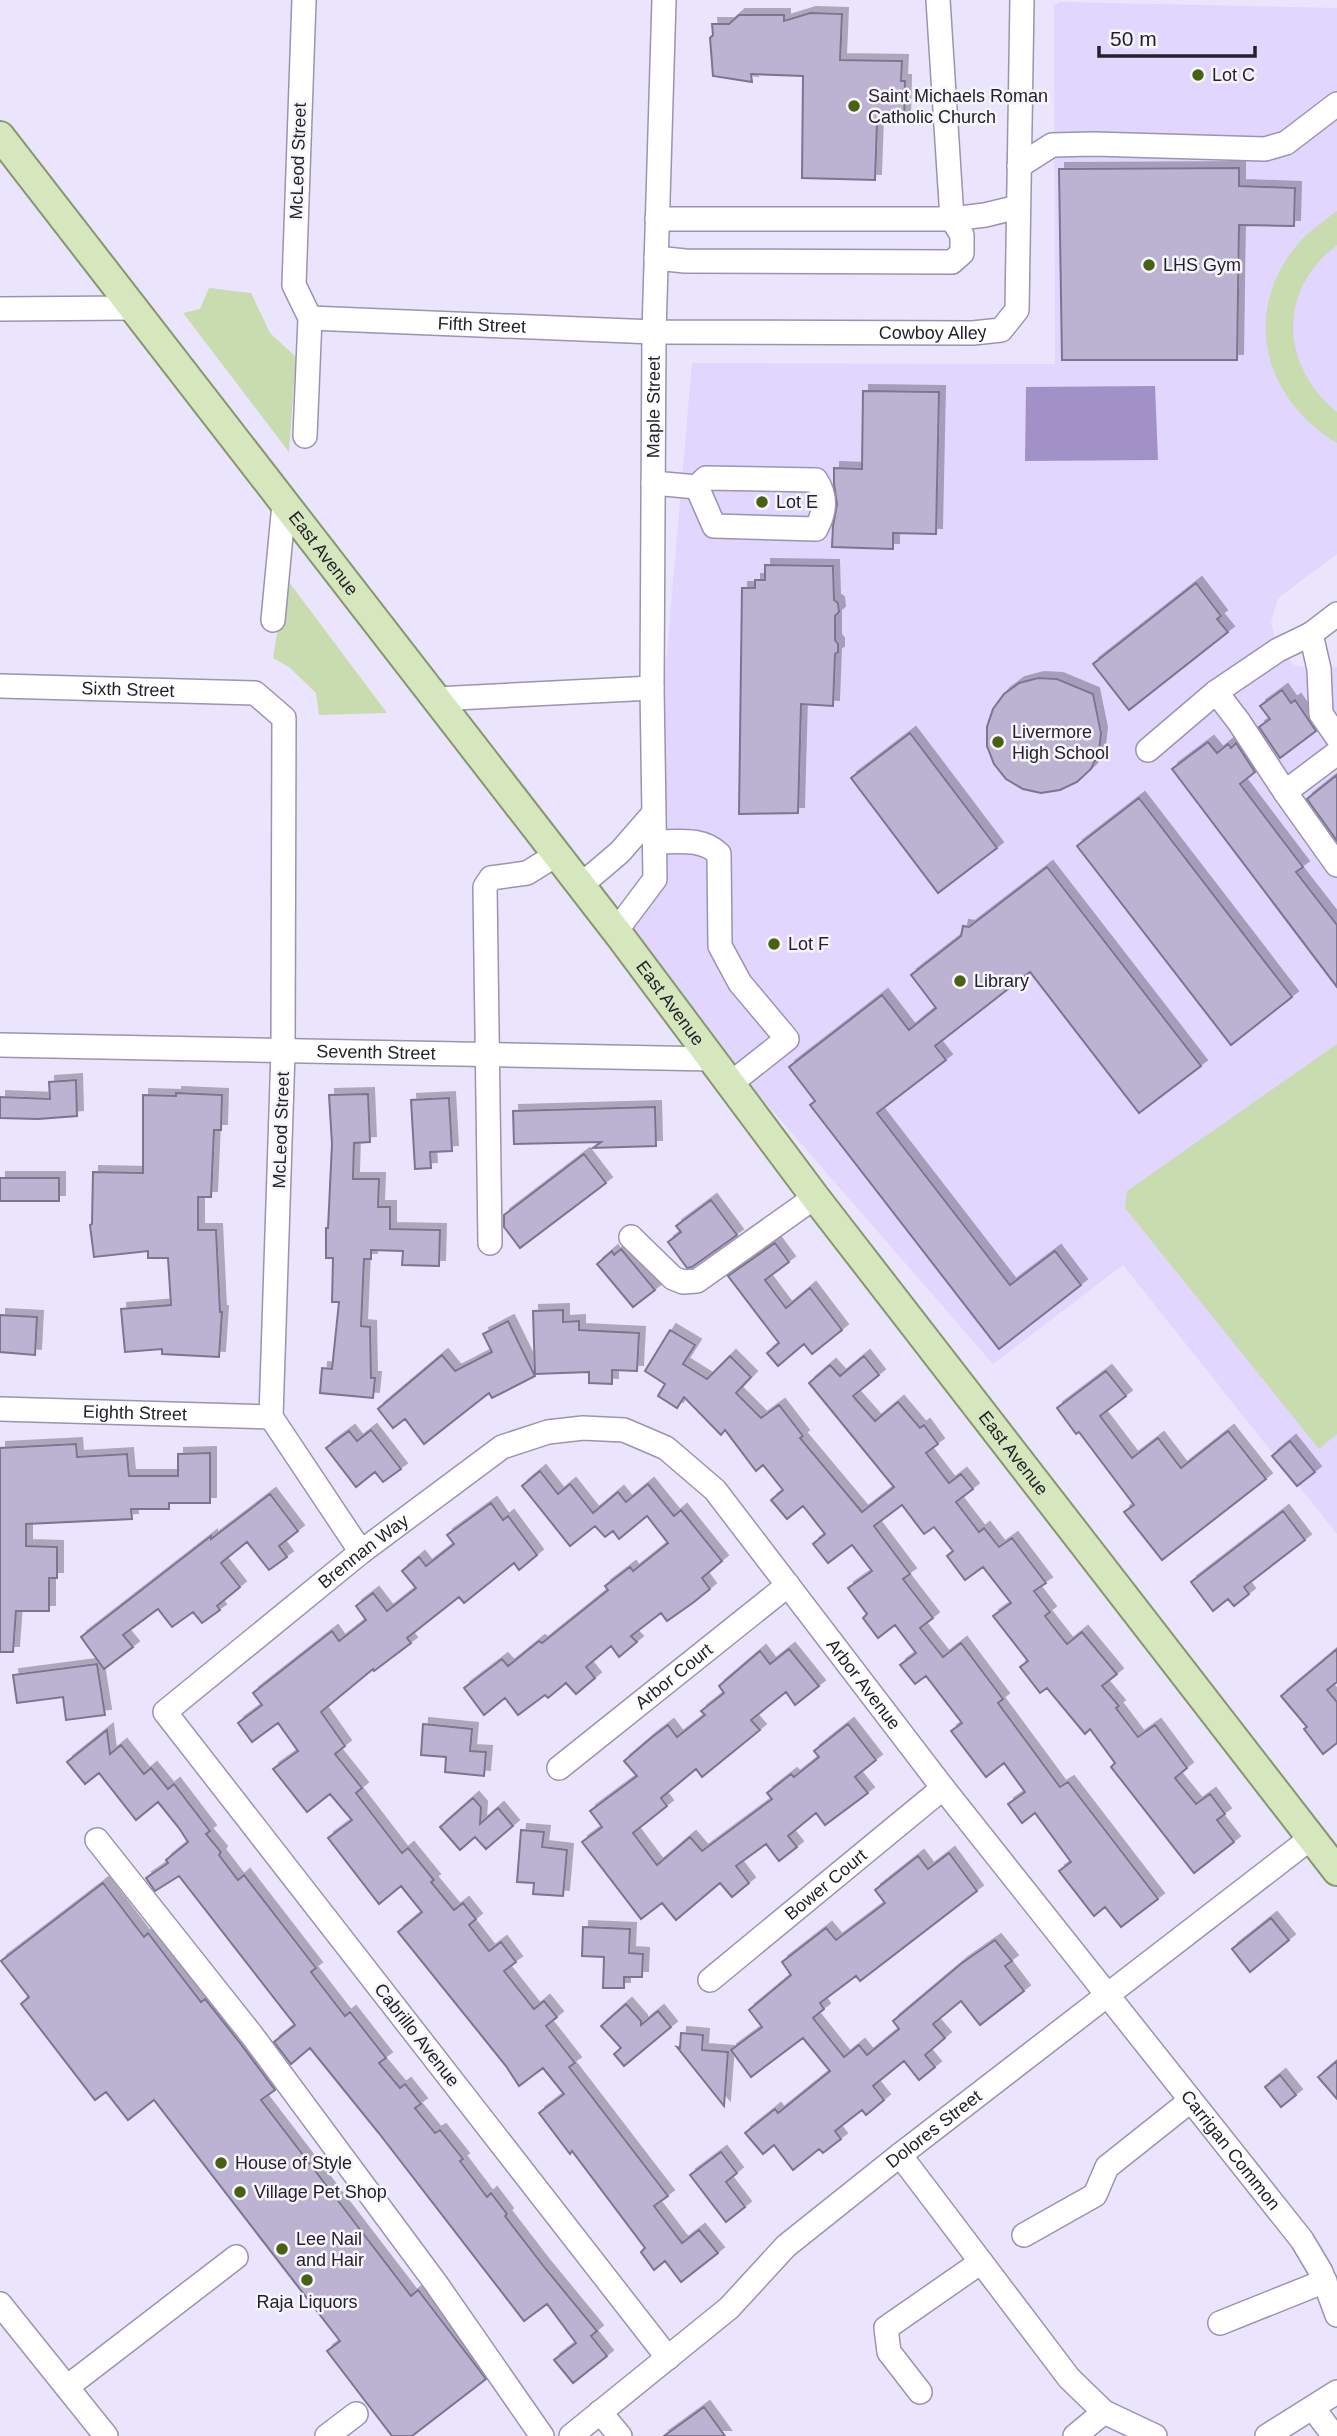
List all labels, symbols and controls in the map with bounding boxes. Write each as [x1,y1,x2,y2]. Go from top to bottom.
scale bar [1099,14,1255,58]
text: 50 m [1110,27,1157,50]
place label: Lot C [1212,65,1255,85]
marker: Lot C [1190,67,1206,83]
place label: Saint Michaels Roman Catholic Church [868,86,1048,127]
marker: Saint Michaels Roman Catholic Church [846,98,862,114]
street label: McLeod Street [286,102,310,220]
place label: LHS Gym [1163,255,1241,275]
marker: LHS Gym [1141,257,1157,273]
street label: Fifth Street [437,313,526,337]
street label: Cowboy Alley [879,322,988,343]
street label: Maple Street [643,356,664,458]
place label: Lot E [776,492,818,512]
marker: Lot E [754,494,770,510]
street label: East Avenue [285,507,362,599]
street label: Sixth Street [81,678,175,701]
place label: Livermore High School [1012,722,1109,763]
marker: Livermore High School [990,734,1006,750]
place label: Lot F [788,934,829,954]
marker: Lot F [766,936,782,952]
street label: East Avenue [632,957,708,1050]
place label: Library [974,971,1029,991]
marker: Library [952,973,968,989]
street label: Seventh Street [316,1041,436,1064]
street label: McLeod Street [269,1071,293,1189]
street label: Eighth Street [83,1401,187,1425]
street label: East Avenue [975,1407,1052,1499]
street label: Brennan Way [314,1510,412,1593]
street label: Arbor Avenue [823,1635,905,1734]
street label: Arbor Court [631,1639,716,1713]
street label: Bower Court [781,1845,871,1924]
street label: Cabrillo Avenue [370,1979,464,2091]
street label: Dolores Street [882,2086,985,2172]
street label: Carrigan Common [1177,2086,1284,2214]
place label: House of Style [235,2153,352,2173]
marker: House of Style [213,2155,229,2171]
place label: Village Pet Shop [254,2182,387,2202]
marker: Village Pet Shop [232,2184,248,2200]
place label: Lee Nail and Hair [296,2229,364,2270]
marker: Lee Nail and Hair [274,2241,290,2257]
marker: Raja Liquors [299,2272,315,2288]
place label: Raja Liquors [256,2292,358,2312]

